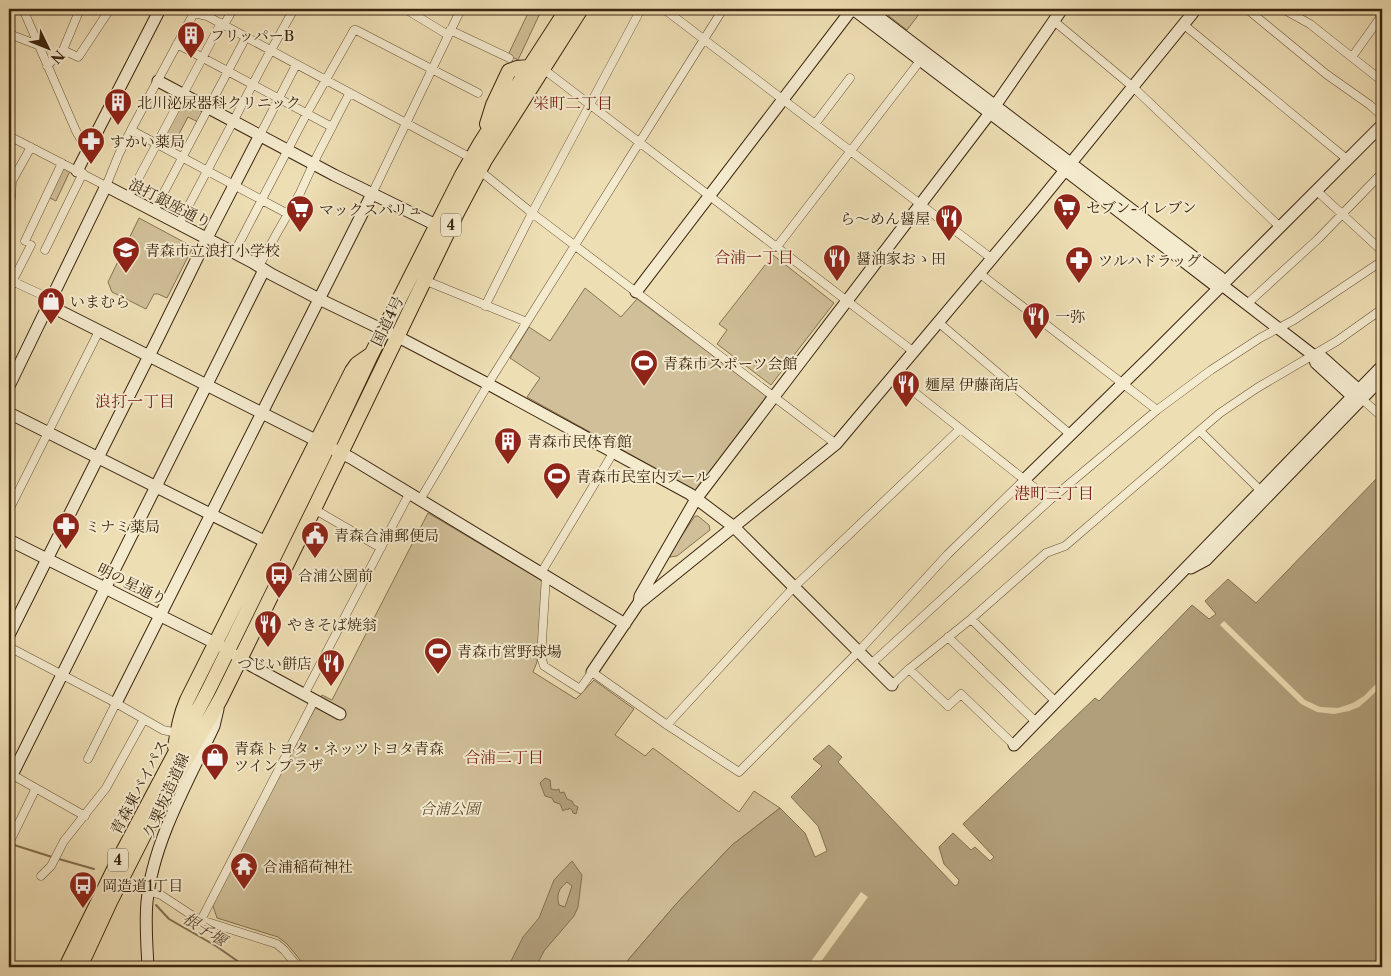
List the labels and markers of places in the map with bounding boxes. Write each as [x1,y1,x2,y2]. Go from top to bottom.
building icon: フリッパーB [176,20,206,59]
place label: フリッパーB [210,26,294,45]
building icon: 北川泌尿器科クリニック [103,87,133,126]
place label: 北川泌尿器科クリニック [137,93,301,112]
pharmacy icon: すかい薬局 [76,126,106,165]
place label: すかい薬局 [110,132,185,151]
supermarket icon: セブン-イレブン [1052,192,1082,231]
supermarket icon: マックスバリュ [285,194,315,233]
place label: セブン-イレブン [1086,198,1197,217]
place label: マックスバリュ [319,200,423,219]
restaurant icon: ら～めん醤屋 [934,203,964,242]
place label: ら～めん醤屋 [840,209,930,228]
school or university icon: 青森市立浪打小学校 [111,235,141,274]
place label: 青森市立浪打小学校 [145,241,280,260]
restaurant icon: 醤油家おゝ田 [822,243,852,282]
pharmacy icon: ツルハドラッグ [1064,245,1094,284]
place label: 醤油家おゝ田 [856,249,946,268]
place label: ツルハドラッグ [1098,251,1201,270]
shop icon: いまむら [36,286,66,325]
place label: いまむら [70,292,130,311]
restaurant icon: 一弥 [1021,301,1051,340]
place label: 一弥 [1055,307,1085,326]
sports icon: 青森市スポーツ会館 [629,348,659,387]
place label: 青森市スポーツ会館 [663,354,797,373]
restaurant icon: 麺屋 伊藤商店 [891,369,921,408]
place label: 麺屋 伊藤商店 [925,375,1019,394]
building icon: 青森市民体育館 [493,426,523,465]
place label: 青森市民体育館 [527,432,632,451]
sports icon: 青森市民室内プール [542,461,572,500]
place label: 青森市民室内プール [576,467,710,486]
pharmacy icon: ミナミ薬局 [51,511,81,550]
place label: ミナミ薬局 [85,517,160,536]
public building icon: 青森合浦郵便局 [300,520,330,559]
place label: 青森合浦郵便局 [334,526,439,545]
bus stop icon: 合浦公園前 [264,560,294,599]
place label: 合浦公園前 [298,566,373,585]
restaurant icon: やきそば焼翁 [253,609,283,648]
place label: やきそば焼翁 [287,615,377,634]
sports icon: 青森市営野球場 [423,636,453,675]
place label: 青森市営野球場 [457,642,562,661]
restaurant icon: つじい餅店 [316,648,346,687]
place label: つじい餅店 [237,654,312,673]
place label: 青森トヨタ・ネッツトヨタ青森 ツインプラザ [234,739,444,775]
shop icon: 青森トヨタ・ネッツトヨタ青森 ツインプラザ [200,742,230,781]
temple icon: 合浦稲荷神社 [229,851,259,890]
place label: 合浦稲荷神社 [263,857,353,876]
bus stop icon: 岡造道1丁目 [68,870,98,909]
place label: 岡造道1丁目 [102,876,183,895]

